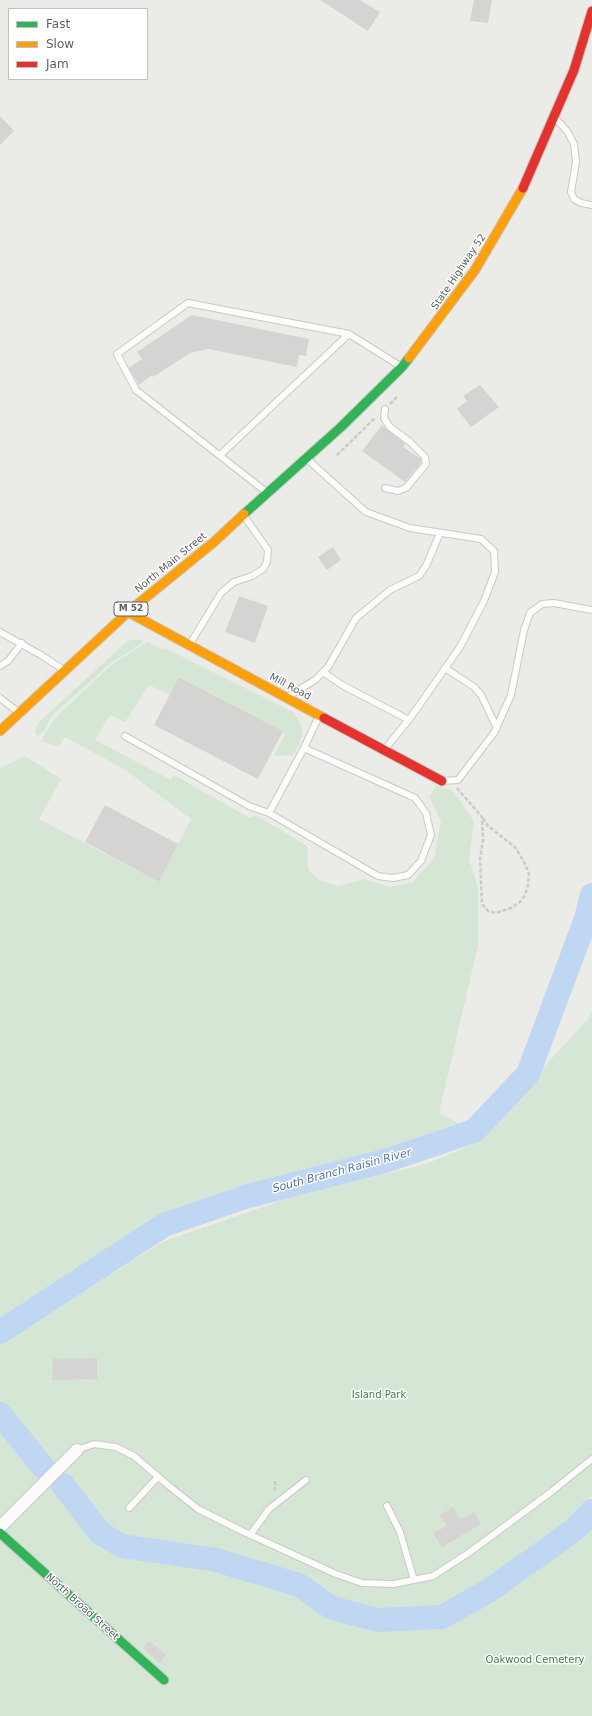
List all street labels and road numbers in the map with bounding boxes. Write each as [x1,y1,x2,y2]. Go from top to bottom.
street label: State Highway 52 [429,232,489,312]
street label: North Main Street [133,530,209,596]
road number: M 52 [114,602,148,616]
street label: Mill Road [267,671,313,703]
street label: North Broad Street [43,1571,121,1643]

